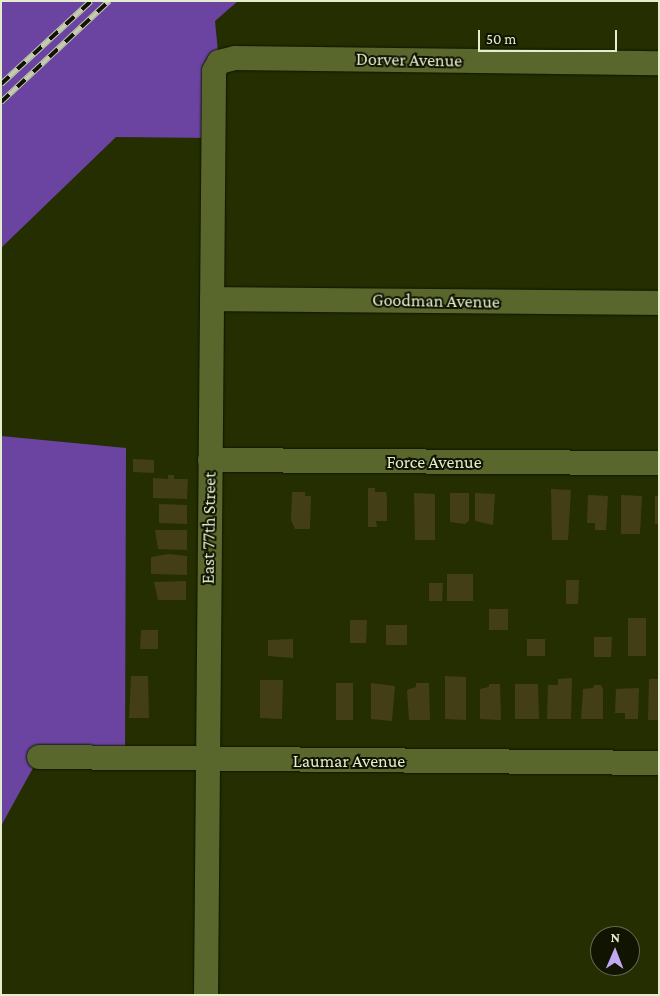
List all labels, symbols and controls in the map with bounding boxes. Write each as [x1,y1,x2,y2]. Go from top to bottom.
scale bar [480,20,619,52]
text: 50 m [486,31,516,47]
street label: Dorver Avenue [356,48,462,72]
street label: Goodman Avenue [372,289,500,313]
street label: Force Avenue [386,451,482,473]
street label: East 77th Street [197,472,221,584]
street label: Laumar Avenue [293,750,405,772]
north arrow [590,926,640,976]
text: N [610,929,620,945]

